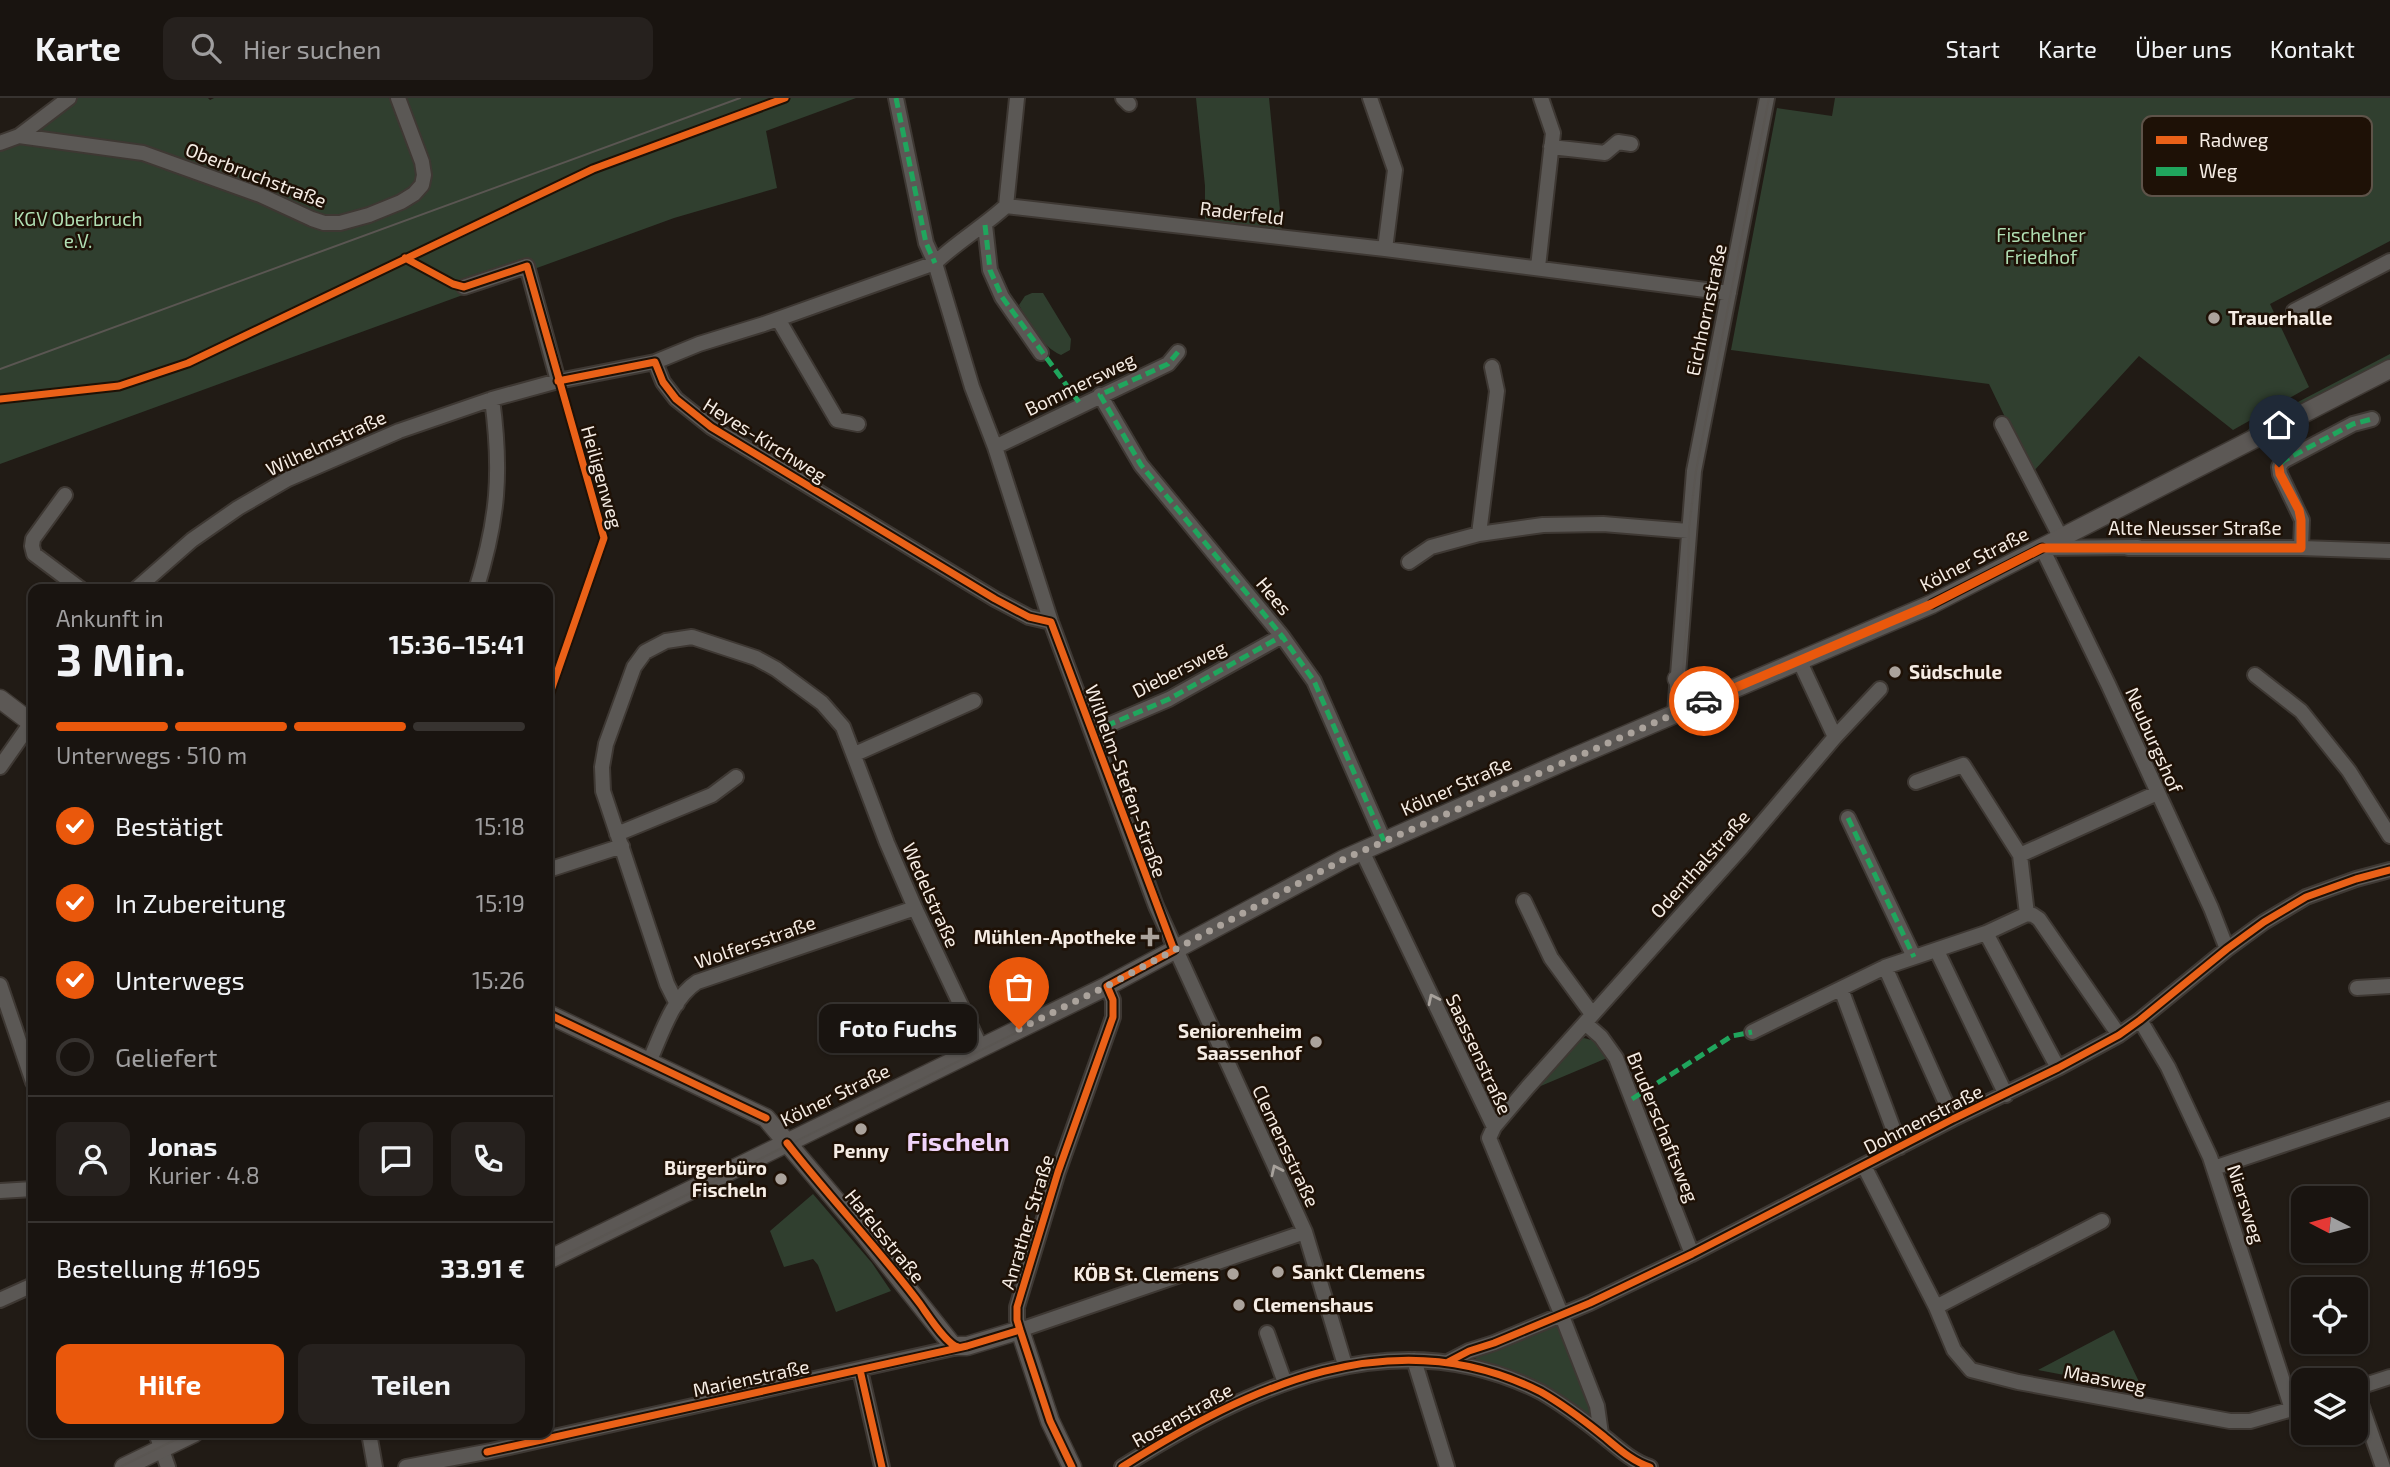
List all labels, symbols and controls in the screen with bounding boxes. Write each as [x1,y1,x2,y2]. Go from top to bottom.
search box [163,17,653,80]
text: Karte [35,28,121,68]
icon: search [187,29,225,67]
text: Hier suchen [243,33,381,64]
text: Start [1946,34,2000,63]
text: Karte [2038,34,2097,63]
text: Über uns [2135,34,2232,63]
text: Kontakt [2270,34,2355,63]
legend [2142,116,2372,196]
text: Radweg [2199,128,2269,151]
street label: Oberbruchstraße [183,137,330,212]
text: Weg [2199,159,2238,182]
street label: Raderfeld [1199,196,1285,229]
park label: KGV Oberbruch e.V. [13,207,143,252]
park label: Fischelner Friedhof [1996,223,2086,268]
street label: Eichhornstraße [1680,242,1731,378]
place label: Trauerhalle [2228,306,2333,329]
marker: Trauerhalle [2206,310,2222,326]
street label: Bommersweg [1021,347,1139,420]
street label: Heyes-Kirchweg [699,392,832,487]
pin [2249,395,2309,467]
street label: Wilhelmstraße [262,405,390,480]
icon: home [2260,406,2298,444]
street label: Heiligenweg [577,423,628,531]
street label: Alte Neusser Straße [2108,516,2282,539]
street label: Kölner Straße [1916,521,2032,596]
street label: Hees [1252,572,1297,619]
text: Ankunft in [56,604,164,632]
text: 15:36–15:41 [389,628,525,659]
text: 3 Min. [56,630,186,685]
street label: Diebersweg [1128,635,1230,702]
place label: Südschule [1909,660,2002,683]
marker: Südschule [1887,664,1903,680]
courier [1669,666,1739,736]
street label: Wilhelm-Stefen-Straße [1081,681,1172,880]
icon: car [1685,682,1723,720]
street label: Neuburgshof [2121,684,2188,797]
text: Unterwegs · 510 m [56,741,247,769]
street label: Kölner Straße [1397,751,1515,820]
street label: Odenthalstraße [1645,805,1754,922]
icon: check [56,807,94,845]
text: Bestätigt [115,810,223,841]
text: 15:18 [475,812,525,840]
street label: Wedelstraße [898,839,965,951]
icon: check [56,884,94,922]
text: In Zubereitung [115,887,286,918]
text: 15:19 [476,889,525,917]
street label: Wolfersstraße [691,910,818,973]
place label: Mühlen-Apotheke [974,925,1136,948]
marker: Mühlen-Apotheke [1142,929,1158,945]
pin [989,957,1049,1029]
icon: check [56,961,94,999]
text: Unterwegs [115,964,245,995]
text: 15:26 [472,966,525,994]
icon: bag [1000,968,1038,1006]
street label: Saassenstraße [1442,990,1517,1118]
one-way arrow [1427,994,1441,1006]
callout: Foto Fuchs [820,1004,977,1054]
text: Foto Fuchs [839,1014,957,1042]
place label: Seniorenheim Saassenhof [1178,1019,1303,1064]
marker: Seniorenheim Saassenhof [1308,1034,1324,1050]
text: Geliefert [115,1041,217,1072]
street label: Bruderschaftsweg [1623,1048,1704,1206]
street label: Kölner Straße [776,1058,893,1131]
street label: Dohmenstraße [1859,1079,1986,1158]
street label: Clemensstraße [1248,1081,1325,1211]
marker: Penny [853,1121,869,1137]
button: person [56,1122,130,1196]
button: chat [359,1122,433,1196]
button: phone [451,1122,525,1196]
district label: Fischeln [906,1125,1010,1156]
text: Jonas [148,1130,217,1161]
place label: Penny [833,1139,889,1163]
street label: Anrather Straße [995,1152,1058,1292]
place label: Bürgerbüro Fischeln [664,1156,767,1201]
text: Kurier · 4.8 [148,1161,260,1189]
street label: Niersweg [2223,1161,2270,1247]
one-way arrow [1271,1165,1285,1177]
marker: Bürgerbüro Fischeln [773,1171,789,1187]
street label: Hafelsstraße [841,1184,930,1287]
north arrow [2291,1186,2368,1264]
map controls [2291,1186,2368,1445]
text: Bestellung #1695 [56,1252,261,1283]
text: 33.91 € [440,1252,525,1283]
place label: Sankt Clemens [1292,1260,1425,1283]
place label: KÖB St. Clemens [1073,1262,1219,1285]
marker: Sankt Clemens [1270,1264,1286,1280]
marker: KÖB St. Clemens [1225,1266,1241,1282]
button: locate [2291,1277,2368,1354]
place label: Clemenshaus [1253,1293,1374,1316]
marker: Clemenshaus [1231,1297,1247,1313]
button: Hilfe [56,1344,284,1424]
button: Teilen [298,1344,525,1424]
street label: Marienstraße [690,1354,811,1401]
street label: Maasweg [2062,1359,2149,1398]
button: layers [2291,1368,2368,1445]
street label: Rosenstraße [1128,1378,1236,1452]

